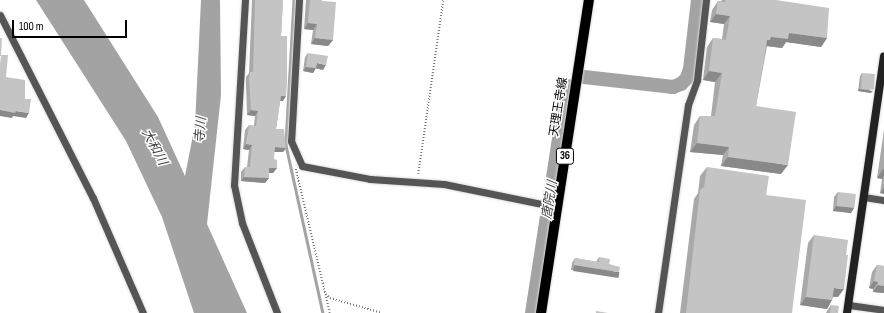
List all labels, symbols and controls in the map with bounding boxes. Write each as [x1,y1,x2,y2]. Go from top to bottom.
scale bar [14,12,129,38]
text: 100 m [19,19,44,34]
street label: 天理王寺線 [547,76,571,138]
water label: 寺川 [192,116,210,144]
water label: 大和川 [138,126,170,168]
road number: 36 [555,147,575,165]
water label: 唐院川 [539,180,561,220]

